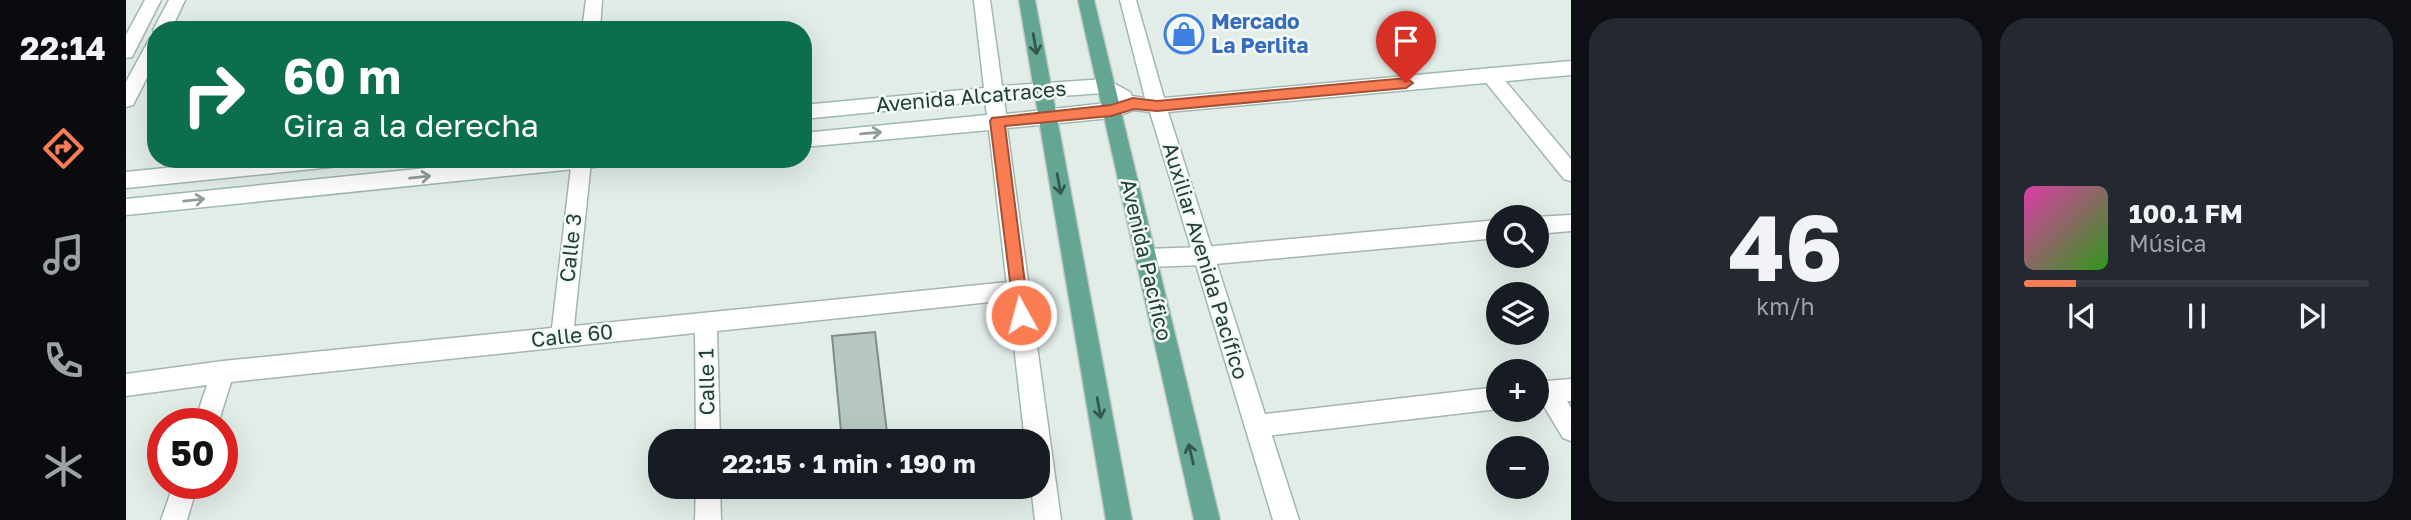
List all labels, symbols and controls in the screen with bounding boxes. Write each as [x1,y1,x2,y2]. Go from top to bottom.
place label: Mercado La Perlita [1211,8,1308,58]
pin [1376,11,1436,83]
shop icon: Mercado La Perlita [1163,13,1205,55]
icon: arrive [1387,22,1425,60]
text: 22:14 [20,29,106,67]
one-way arrow [1029,32,1042,55]
text: 60 m [283,46,401,105]
icon: right [168,49,259,140]
street label: Avenida Alcatraces [875,75,1067,117]
text: Gira a la derecha [283,106,539,144]
icon: directions [39,124,88,173]
one-way arrow [859,126,882,139]
street label: Auxiliar Avenida Pacífico [1158,139,1254,382]
one-way arrow [408,170,431,183]
one-way arrow [1053,172,1066,195]
street label: Avenida Pacífico [1116,176,1178,343]
text: 46 [1728,192,1843,301]
one-way arrow [182,193,205,206]
text: 100.1 FM [2129,198,2243,229]
map controls [1486,205,1549,499]
button: search [1486,205,1549,268]
street label: Calle 3 [553,212,587,284]
text: Música [2129,229,2207,257]
icon: music [39,230,88,279]
position arrow [984,278,1058,352]
button: layers [1486,282,1549,345]
text: km/h [1756,292,1815,320]
icon: previous [2063,297,2101,335]
icon: pause [2178,297,2216,335]
icon: next [2293,297,2331,335]
street label: Calle 60 [529,318,614,352]
icon: phone [39,336,88,385]
street label: Calle 1 [692,348,720,416]
button: + [1486,359,1549,422]
one-way arrow [1093,396,1106,419]
speed limit sign: 50 [147,408,238,499]
button: − [1486,436,1549,499]
icon: climate [39,442,88,491]
one-way arrow [1184,443,1197,465]
text: 22:15 · 1 min · 190 m [722,448,976,479]

